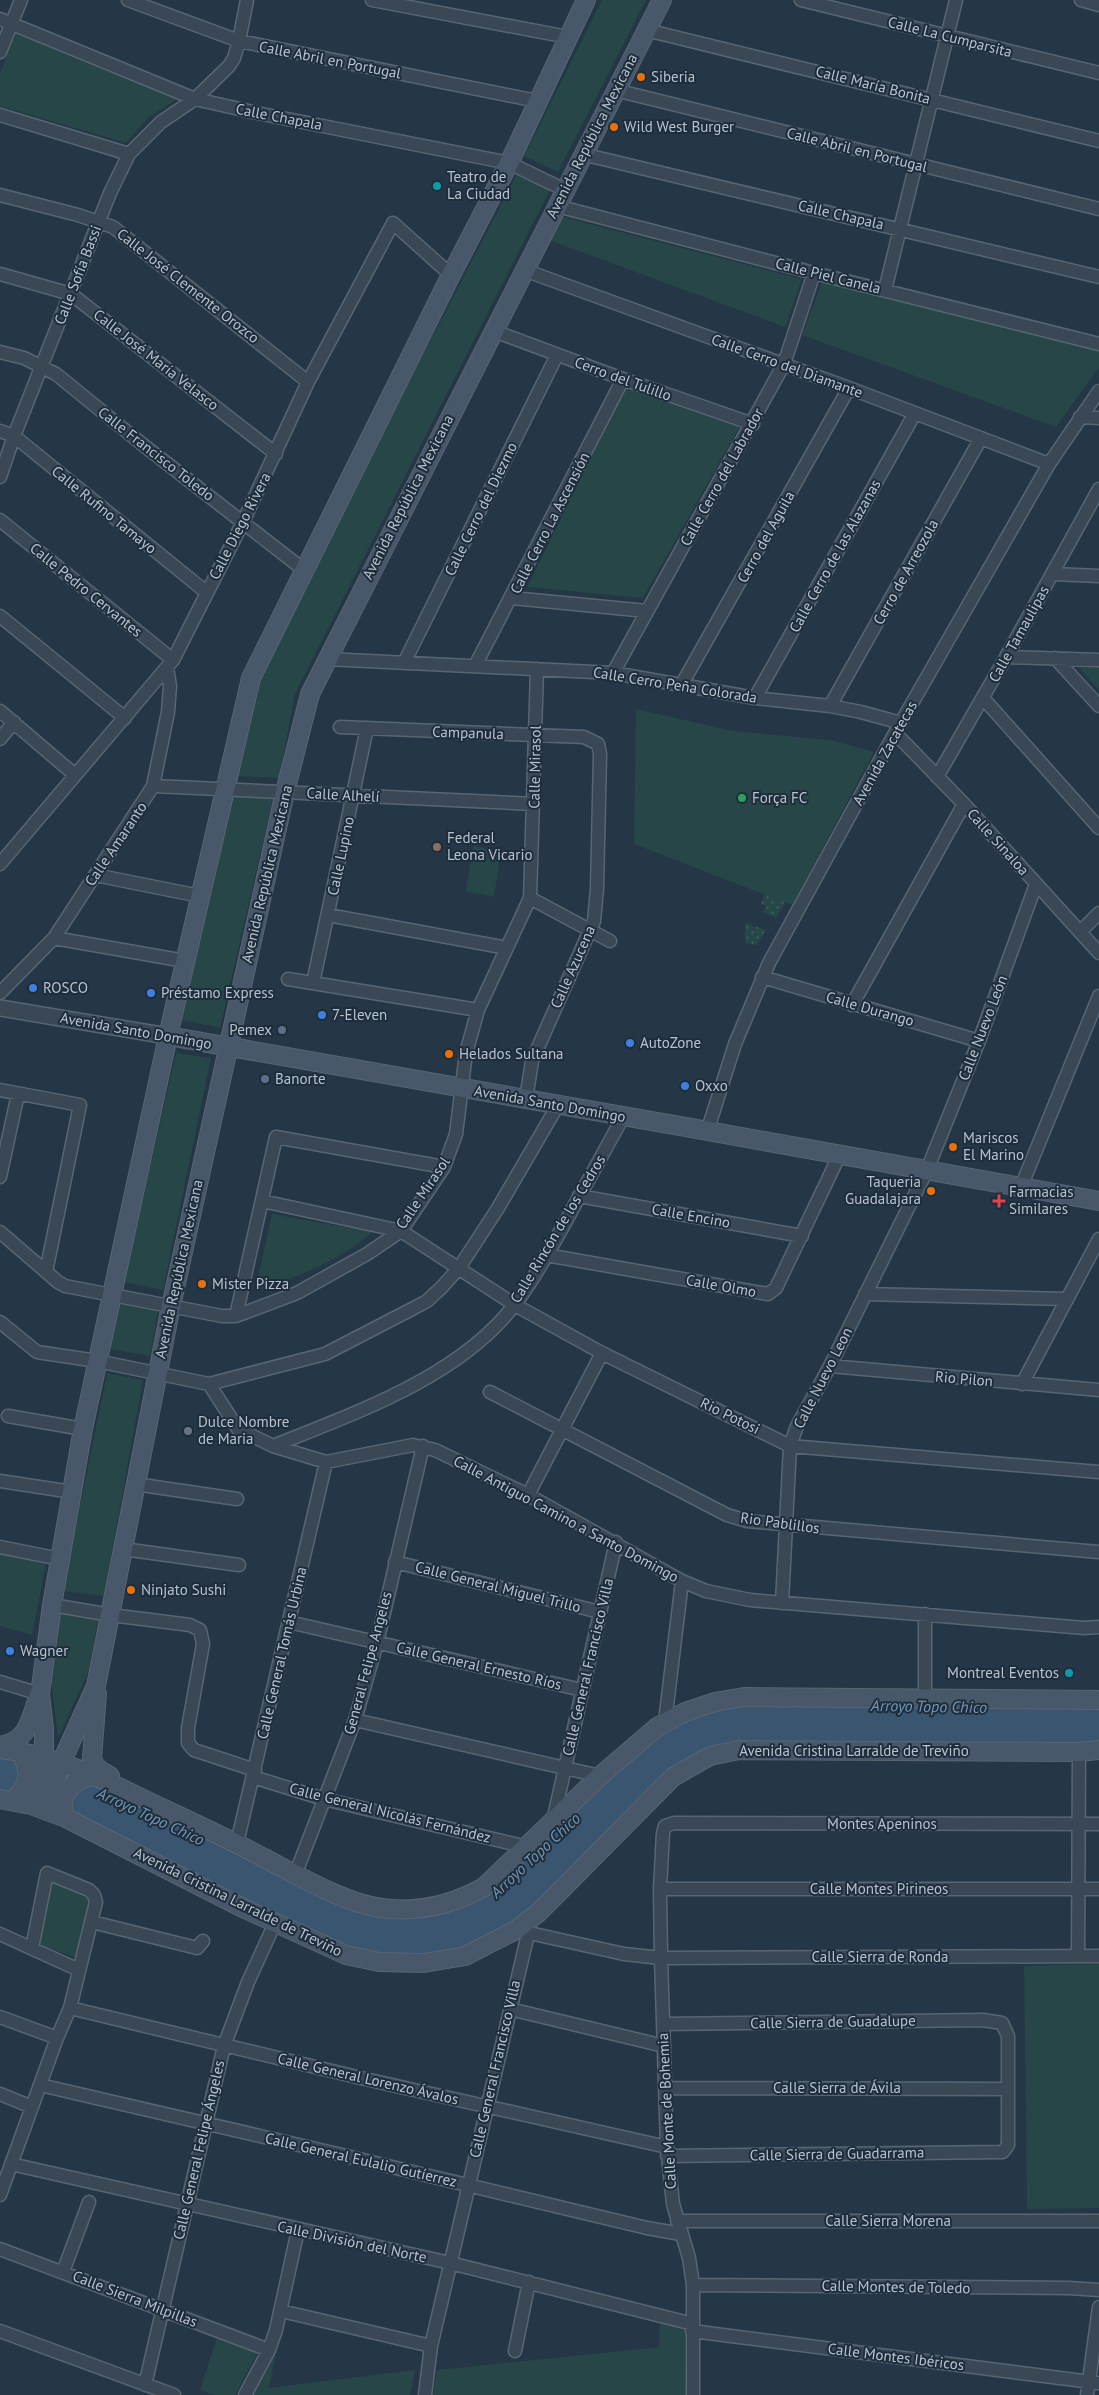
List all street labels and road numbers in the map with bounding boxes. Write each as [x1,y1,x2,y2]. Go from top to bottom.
street label: Calle La Cumparsita [886,12,1014,61]
street label: Calle Abril en Portugal [257,36,403,83]
street label: Avenida República Mexicana [542,50,641,221]
street label: Calle María Bonita [814,61,932,108]
street label: Calle Chapala [234,99,324,134]
street label: Calle Abril en Portugal [785,123,930,176]
street label: Calle Chapala [796,195,886,234]
street label: Calle Sofía Bassi [50,222,105,327]
street label: Calle José Clemente Orozco [113,224,263,347]
street label: Calle Piel Canela [773,253,883,298]
street label: Calle José María Velasco [90,305,223,414]
street label: Calle Cerro del Diamante [709,329,865,402]
street label: Cerro del Tulillo [572,352,674,405]
street label: Calle Francisco Toledo [94,402,218,505]
street label: Calle Cerro del Labrador [676,404,767,549]
street label: Avenida República Mexicana [358,411,457,582]
street label: Calle Cerro del Diezmo [440,439,521,579]
street label: Calle Cerro La Ascensión [506,449,594,597]
street label: Calle Rufino Tamayo [48,461,161,558]
street label: Calle Diego Rivera [204,469,275,583]
street label: Calle Cerro de las Alazanas [785,476,885,636]
street label: Cerro del Aguila [733,488,799,586]
street label: Cerro de Arreozola [869,516,942,628]
street label: Calle Pedro Cervantes [26,538,146,641]
street label: Calle Tamaulipas [984,582,1053,686]
street label: Calle Cerro Peña Colorada [592,662,758,707]
street label: Avenida Zacatecas [848,697,921,808]
street label: Campanula [432,722,504,743]
street label: Calle Mirasol [524,725,545,809]
street label: Avenida República Mexicana [237,783,296,965]
street label: Calle Alhelí [306,783,380,806]
street label: Calle Amaranto [80,798,151,890]
street label: Calle Sinaloa [963,804,1033,879]
street label: Calle Lupino [323,815,358,897]
street label: Calle Azucena [546,922,599,1011]
street label: Calle Nuevo León [954,972,1011,1083]
street label: Calle Durango [824,987,916,1030]
street label: Avenida Santo Domingo [59,1008,213,1053]
street label: Avenida Santo Domingo [473,1081,627,1126]
street label: Calle Rincón de los Cedros [506,1151,609,1306]
street label: Calle Mirasol [391,1152,454,1233]
street label: Avenida República Mexicana [150,1178,207,1360]
street label: Calle Encino [650,1199,732,1232]
street label: Calle Olmo [684,1270,758,1301]
street label: Calle Nuevo Leon [789,1324,856,1432]
street label: Rio Pilon [934,1367,994,1390]
street label: Rio Potosi [697,1393,763,1438]
street label: Calle Antiguo Camino a Santo Domingo [450,1451,682,1586]
street label: Rio Pablillos [739,1508,821,1537]
street label: Calle General Miguel Trillo [413,1557,583,1616]
street label: Calle General Tomás Urbina [252,1565,311,1741]
street label: Calle General Francisco Villa [558,1576,617,1758]
street label: General Felipe Angeles [339,1589,396,1737]
street label: Calle General Ernesto Ríos [395,1637,564,1694]
street label: Avenida Cristina Larralde de Treviño [739,1741,969,1760]
street label: Calle General Nicolás Fernández [287,1778,493,1847]
street label: Montes Apeninos [827,1814,937,1833]
street label: Avenida Cristina Larralde de Treviño [131,1843,346,1960]
street label: Calle Montes Pirineos [810,1879,948,1898]
street label: Calle Sierra de Ronda [811,1947,949,1966]
street label: Calle General Francisco Villa [465,1978,524,2160]
street label: Calle Sierra de Guadalupe [750,2011,916,2032]
street label: Calle Monte de Bohemia [653,2032,680,2190]
street label: Calle General Lorenzo Ávalos [276,2048,460,2109]
street label: Calle General Felipe Ángeles [169,2058,228,2242]
street label: Calle Sierra de Ávila [773,2078,901,2097]
street label: Calle General Eulalio Gutíerrez [263,2128,459,2191]
street label: Calle Sierra de Guadarrama [750,2142,924,2165]
street label: Calle Sierra Morena [825,2211,951,2230]
street label: Calle División del Norte [276,2216,428,2267]
street label: Calle Sierra Milpillas [70,2266,200,2331]
street label: Calle Montes de Toledo [821,2276,971,2297]
street label: Calle Montes Ibéricos [827,2339,965,2374]

